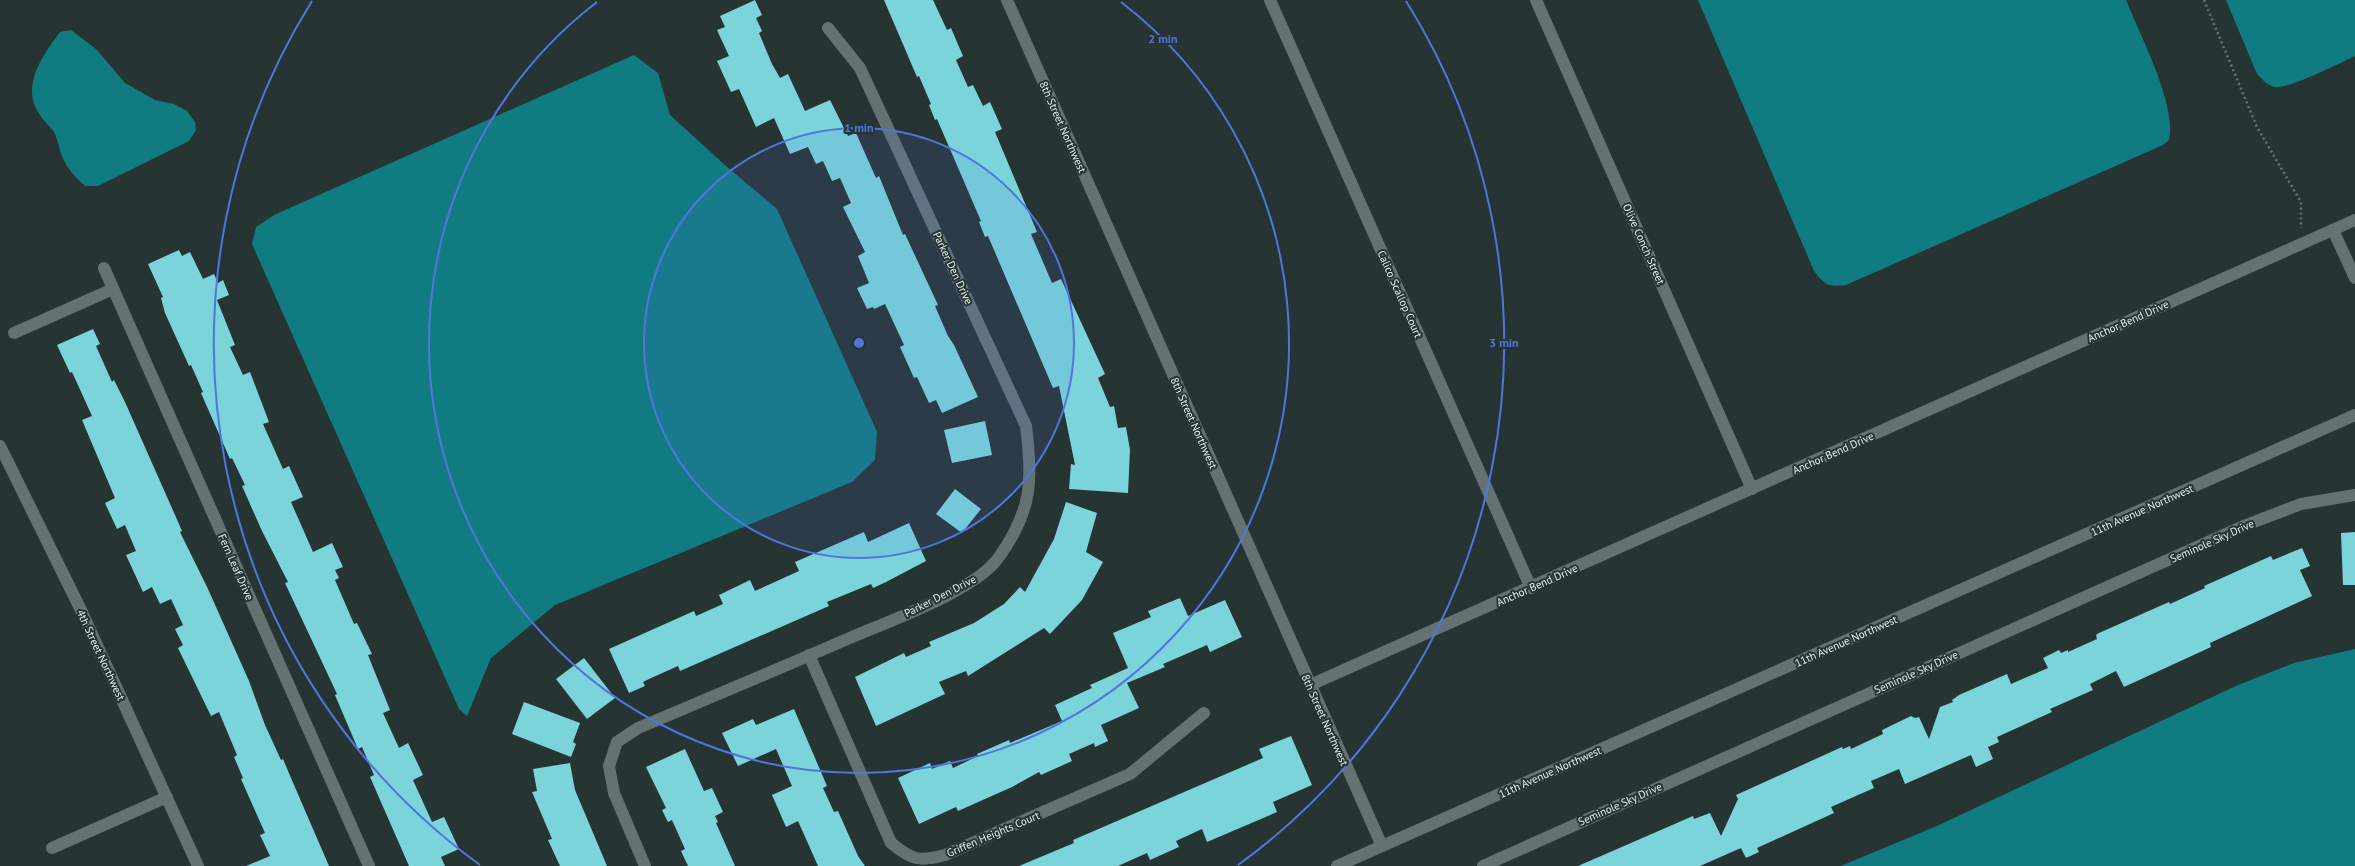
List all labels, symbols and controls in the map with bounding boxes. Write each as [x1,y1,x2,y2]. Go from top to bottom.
text: 2 min [1148,31,1178,46]
street label: 8th Street Northwest [1037,79,1090,175]
text: 1 min [844,120,874,135]
street label: Olive Conch Street [1620,201,1668,287]
street label: Parker Den Drive [930,229,976,307]
street label: Calico Scallop Court [1374,248,1426,340]
street label: Anchor Bend Drive [2085,297,2171,345]
text: 3 min [1489,335,1519,350]
centre of rings [852,336,866,350]
street label: 8th Street Northwest [1168,375,1221,471]
street label: Anchor Bend Drive [1790,429,1876,477]
street label: 11th Avenue Northwest [2089,481,2196,539]
street label: Seminole Sky Drive [2168,516,2256,566]
street label: Fern Leaf Drive [215,532,257,603]
street label: Anchor Bend Drive [1494,561,1580,609]
street label: Parker Den Drive [902,572,979,620]
street label: 4th Street Northwest [74,607,128,703]
street label: 11th Avenue Northwest [1793,612,1900,670]
street label: Seminole Sky Drive [1872,647,1960,697]
street label: 8th Street Northwest [1299,672,1352,768]
street label: 11th Avenue Northwest [1497,743,1604,801]
street label: Seminole Sky Drive [1576,779,1664,829]
street label: Griffen Heights Court [944,808,1042,860]

